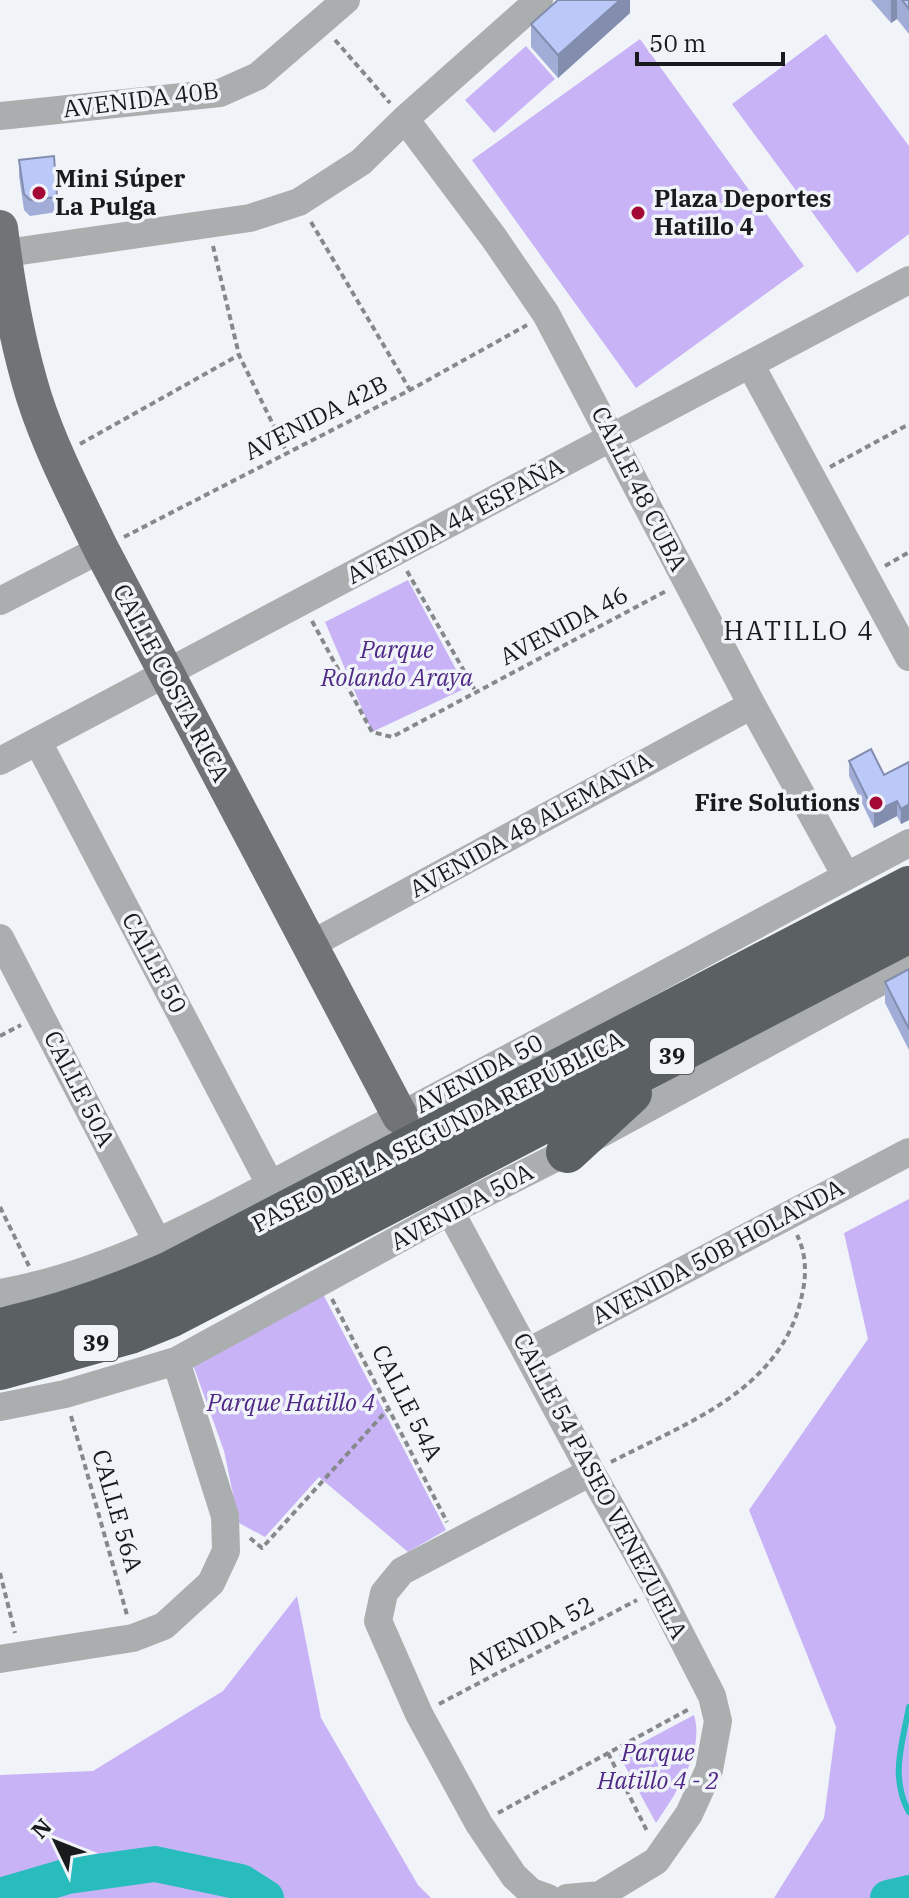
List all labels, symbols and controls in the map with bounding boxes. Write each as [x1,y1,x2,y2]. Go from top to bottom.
scale bar [637,16,783,66]
text: 50 m [649,27,706,59]
street label: AVENIDA 40B [61,74,221,124]
place label: Mini Súper La Pulga [55,162,186,222]
place label: Plaza Deportes Hatillo 4 [654,182,831,242]
marker: Mini Súper La Pulga [30,184,48,202]
marker: Plaza Deportes Hatillo 4 [629,204,647,222]
street label: AVENIDA 42B [238,367,393,467]
street label: CALLE 48 CUBA [585,401,695,577]
street label: AVENIDA 44 ESPAÑA [341,449,569,591]
street label: CALLE COSTA RICA [106,578,238,788]
street label: AVENIDA 46 [494,578,633,672]
district label: HATILLO 4 [723,613,875,647]
park label: Parque Rolando Araya [320,633,473,693]
street label: AVENIDA 48 ALEMANIA [403,744,658,904]
place label: Fire Solutions [695,786,860,818]
marker: Fire Solutions [867,794,885,812]
street label: CALLE 50 [115,906,195,1019]
street label: PASEO DE LA SEGUNDA REPÚBLICA [246,1023,629,1239]
street label: CALLE 50A [37,1025,123,1153]
street label: AVENIDA 50 [409,1026,548,1120]
road number: 39 [650,1038,694,1074]
street label: AVENIDA 50A [385,1155,539,1257]
street label: AVENIDA 50B HOLANDA [586,1171,850,1331]
road number: 39 [74,1325,118,1361]
street label: CALLE 54 PASEO VENEZUELA [506,1327,696,1645]
street label: CALLE 54A [365,1339,451,1467]
park label: Parque Hatillo 4 [206,1386,375,1418]
street label: CALLE 56A [85,1446,151,1576]
street label: AVENIDA 52 [460,1588,599,1682]
park label: Parque Hatillo 4 - 2 [596,1736,719,1796]
north arrow [16,1802,96,1882]
text: N [24,1812,58,1844]

